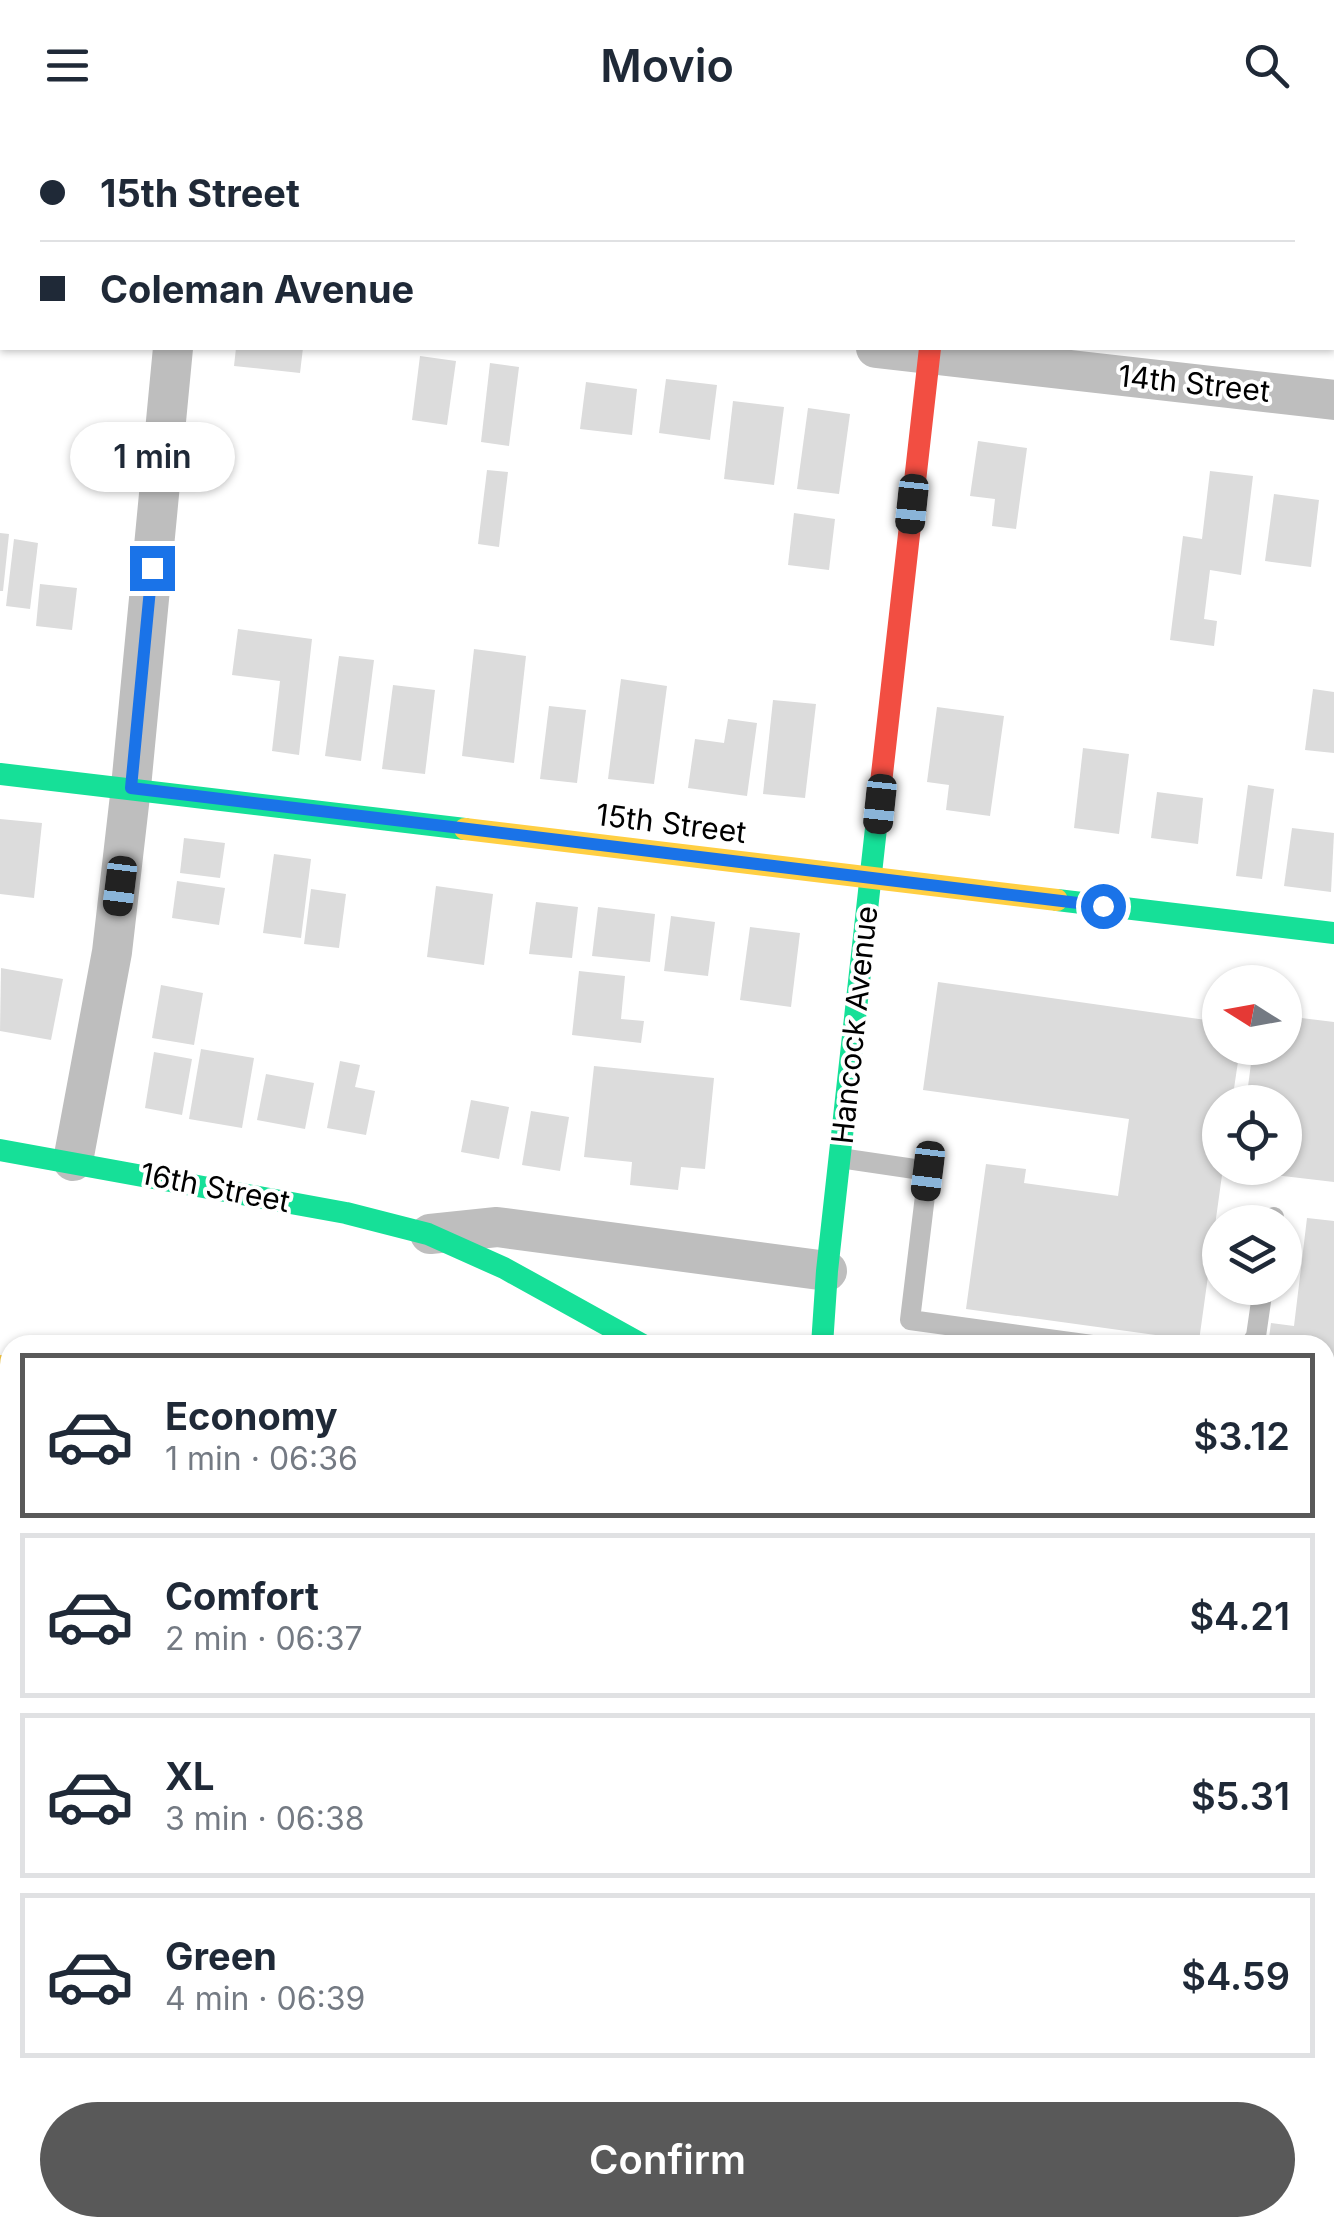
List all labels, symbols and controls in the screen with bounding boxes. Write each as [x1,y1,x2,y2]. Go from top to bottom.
icon: menu [40,38,95,93]
text: Movio [600,38,734,93]
icon: search [1239,38,1294,93]
text: 15th Street [100,170,300,216]
text: Coleman Avenue [100,266,414,312]
street label: 14th Street [1117,357,1272,409]
callout: 1 min [70,423,234,493]
text: 1 min [113,437,192,476]
car [894,473,930,535]
route end [130,546,175,591]
car [862,773,898,835]
street label: 15th Street [594,796,748,850]
car [101,854,139,918]
route start [1081,884,1126,929]
street label: Hancock Avenue [824,904,884,1146]
north arrow [1202,965,1302,1065]
map controls [1202,965,1302,1305]
button: locate [1202,1085,1302,1185]
car [909,1139,947,1203]
street label: 16th Street [137,1155,293,1219]
button: layers [1202,1205,1302,1305]
icon: car [45,1391,135,1481]
text: Economy [165,1393,338,1439]
text: $3.12 [1193,1413,1290,1459]
text: 1 min · 06:36 [165,1439,358,1478]
icon: car [45,1571,135,1661]
text: Comfort [165,1573,319,1619]
text: $4.21 [1189,1593,1290,1639]
text: 2 min · 06:37 [165,1619,363,1658]
icon: car [45,1751,135,1841]
text: XL [165,1753,215,1799]
text: $5.31 [1191,1773,1290,1819]
text: 3 min · 06:38 [165,1799,364,1838]
icon: car [45,1931,135,2021]
text: Green [165,1933,277,1979]
text: $4.59 [1181,1953,1290,1999]
text: 4 min · 06:39 [165,1979,365,2018]
button: Confirm [40,2102,1295,2217]

